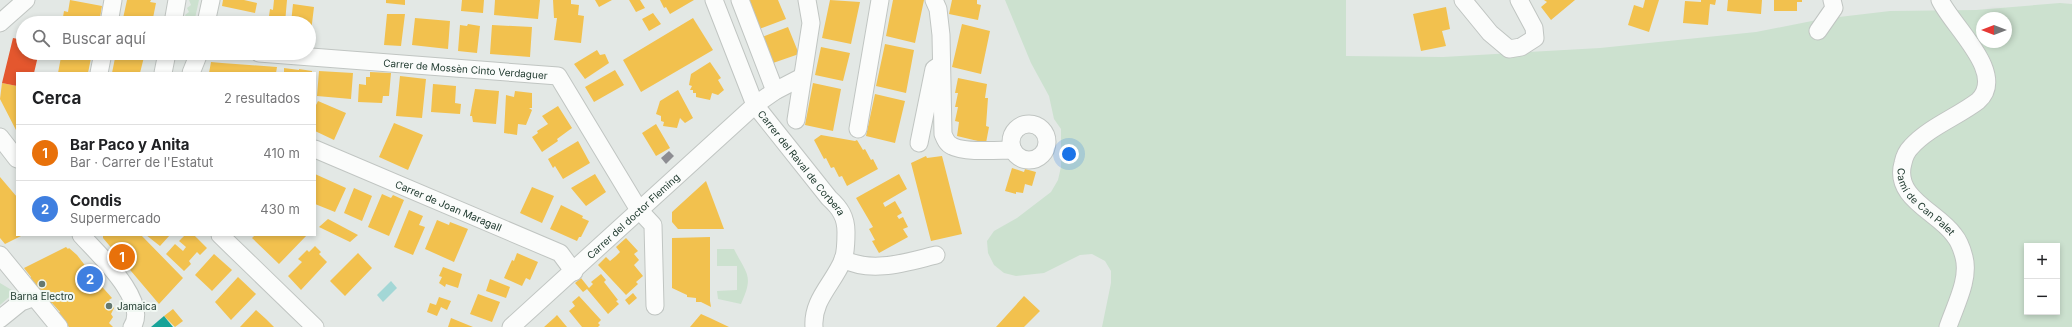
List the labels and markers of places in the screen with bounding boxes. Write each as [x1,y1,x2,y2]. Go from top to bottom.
pin: 1 [109,242,135,272]
pin: 2 [77,264,103,294]
marker: Barna Electro [37,279,47,289]
place label: Barna Electro [10,290,74,302]
place label: Jamaica [117,300,157,312]
marker: Jamaica [104,301,114,311]

